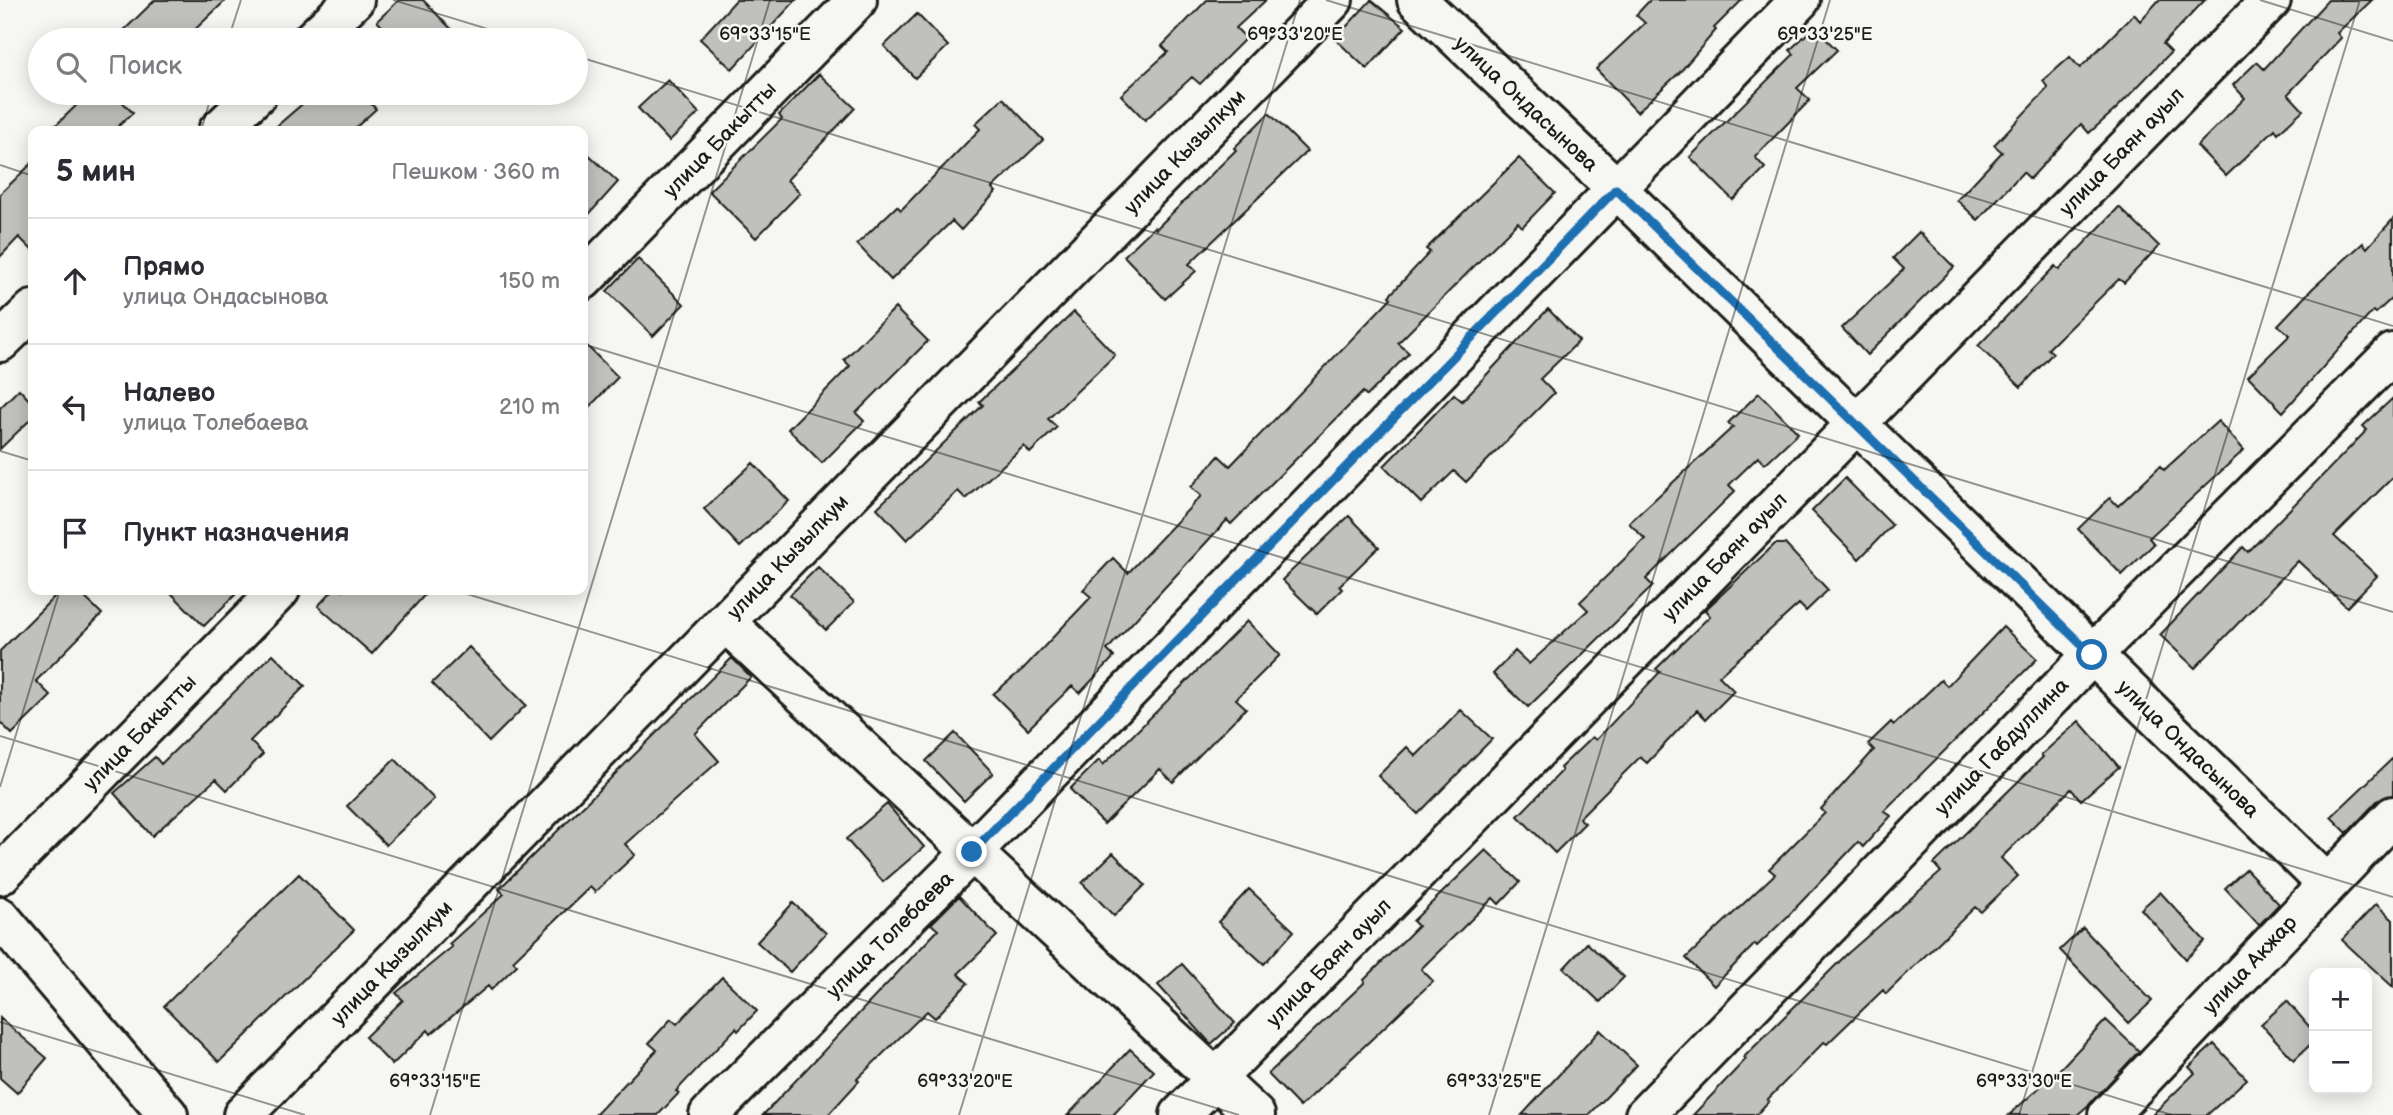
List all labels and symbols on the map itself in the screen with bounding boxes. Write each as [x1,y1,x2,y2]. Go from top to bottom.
text: 69°33'15"E [719,24,811,45]
text: 69°33'20"E [1247,24,1343,45]
text: 69°33'25"E [1777,24,1873,45]
street label: улица Ондасынова [1449,31,1604,178]
street label: улица Бакытты [658,77,782,203]
street label: улица Баян ауыл [2054,83,2190,221]
street label: улица Кызылкум [1119,84,1251,220]
street label: улица Баян ауыл [1657,488,1793,626]
street label: улица Кызылкум [722,489,854,625]
route start [2076,639,2107,670]
street label: улица Бакытты [78,670,202,796]
street label: улица Габдуллина [1930,673,2074,821]
street label: улица Ондасынова [2112,675,2265,824]
route end [956,836,987,867]
street label: улица Толебаева [821,866,959,1004]
street label: улица Баян ауыл [1261,894,1397,1032]
street label: улица Кызылкум [326,895,458,1031]
street label: улица Акжар [2198,910,2302,1020]
text: 69°33'15"E [389,1071,481,1092]
text: 69°33'20"E [917,1071,1013,1092]
text: 69°33'25"E [1446,1071,1542,1092]
text: 69°33'30"E [1976,1071,2072,1092]

